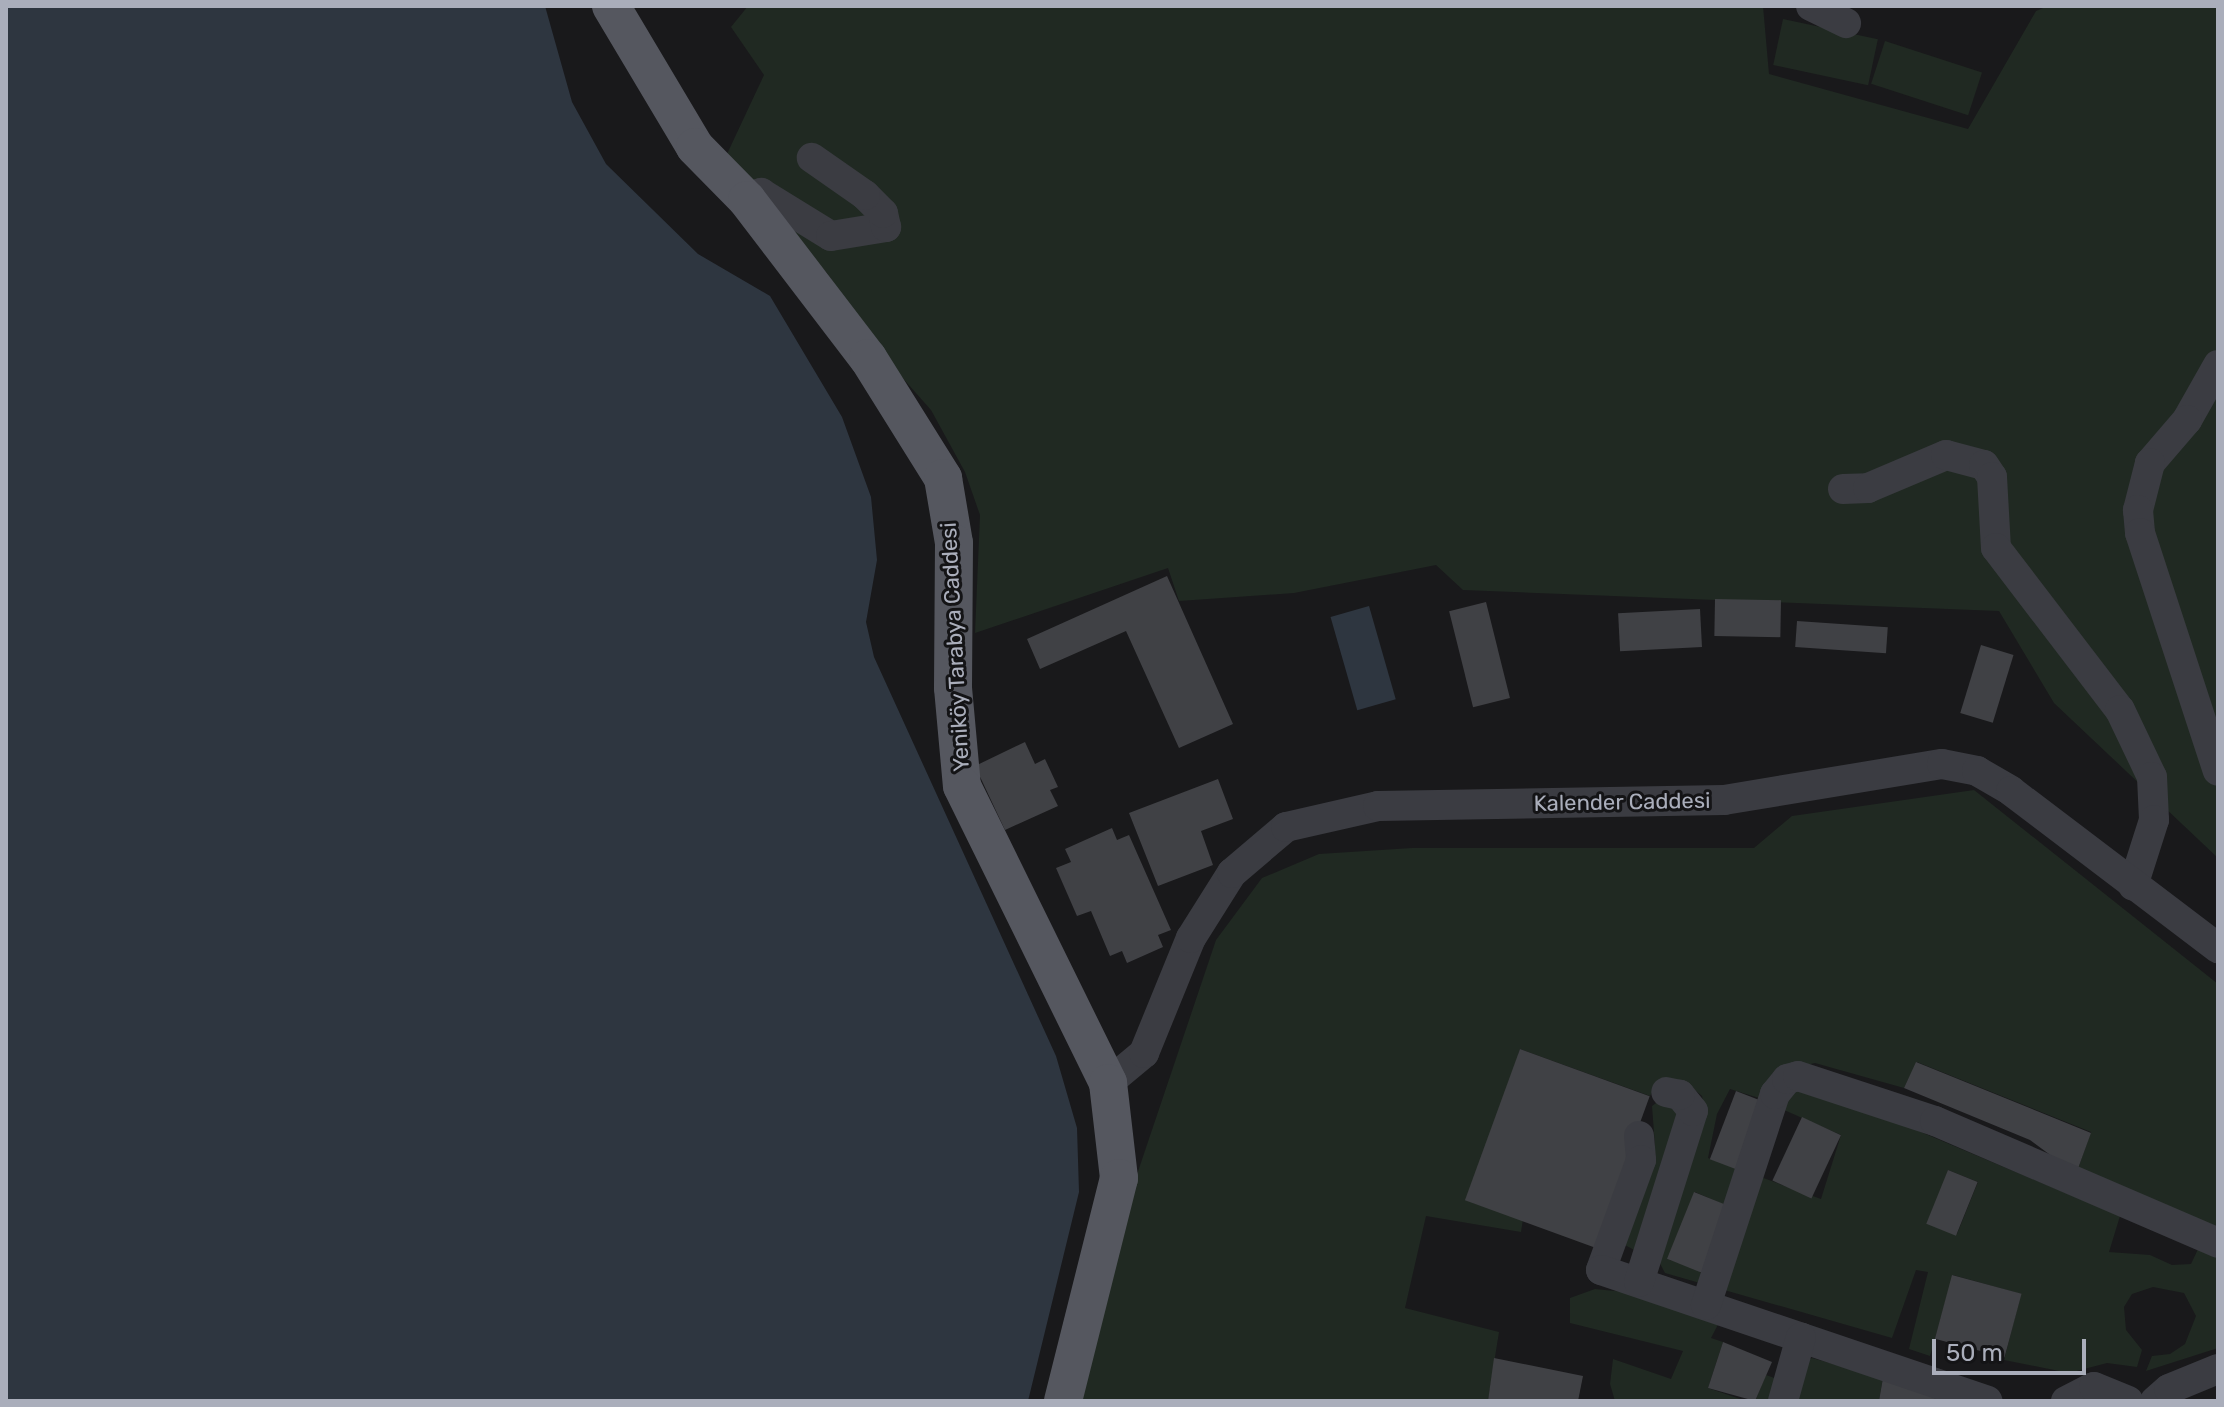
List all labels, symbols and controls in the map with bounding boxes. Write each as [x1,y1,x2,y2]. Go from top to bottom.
street label: Yeniköy Tarabya Caddesi [935,521,975,773]
street label: Kalender Caddesi [1533,787,1711,817]
scale bar [1936,1323,2090,1373]
text: 50 m [1946,1339,2003,1367]

